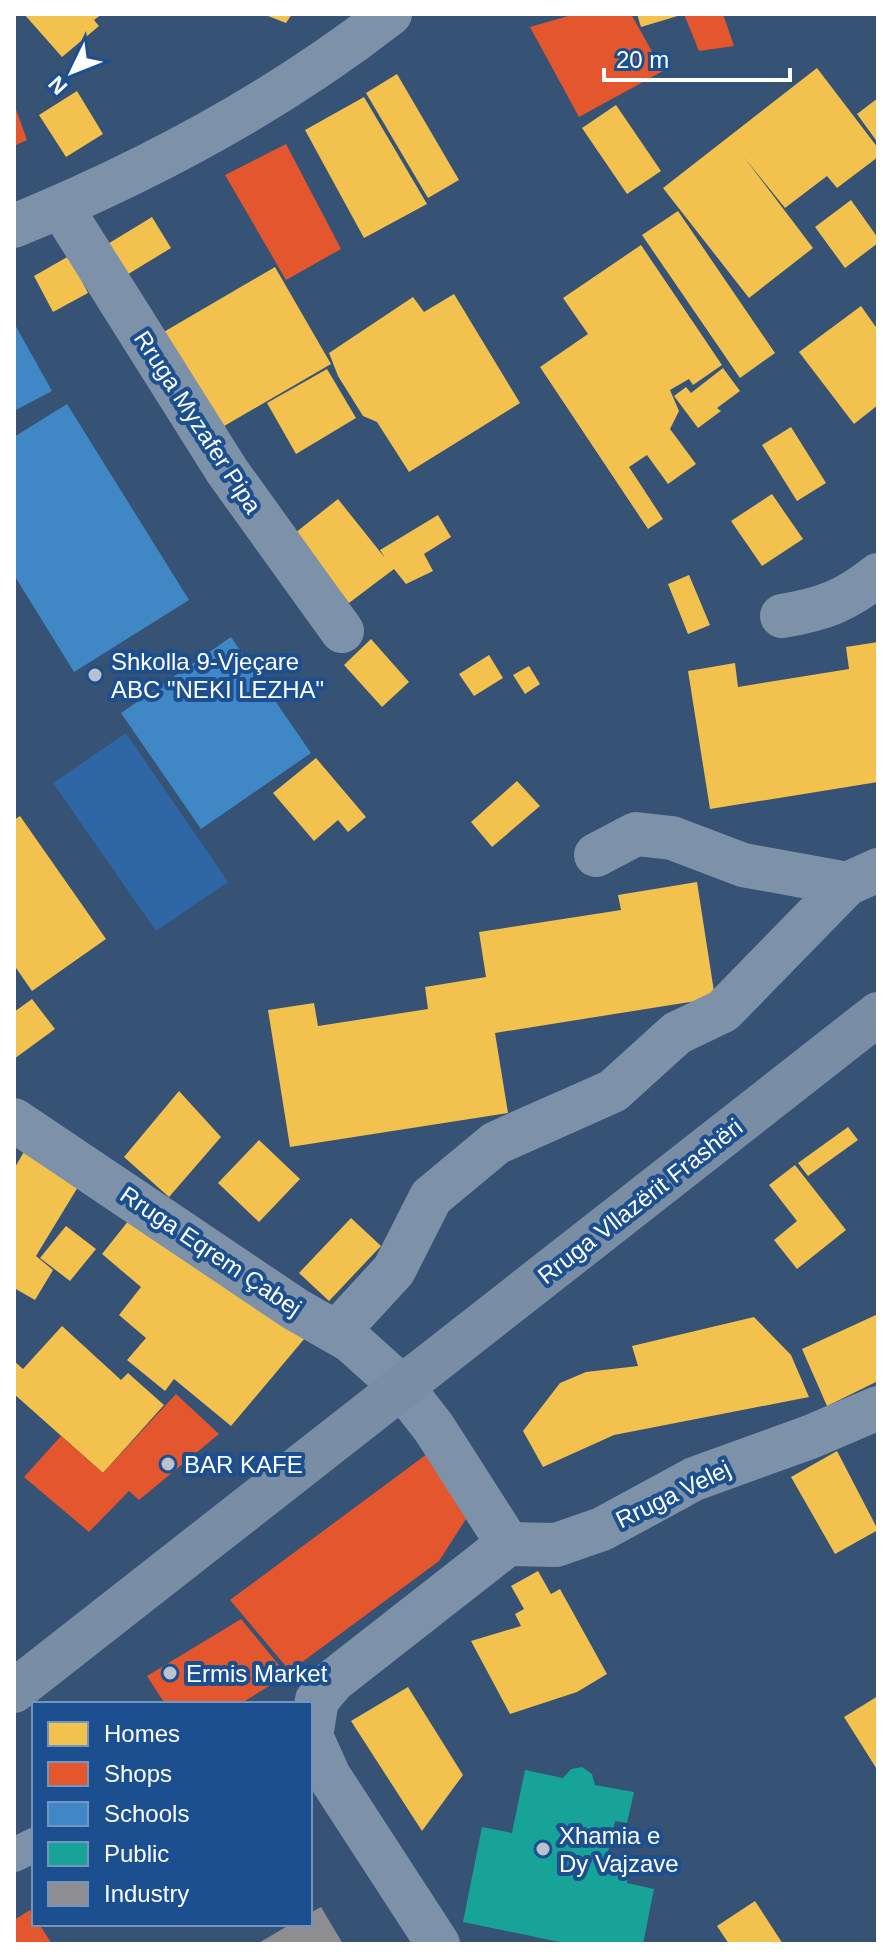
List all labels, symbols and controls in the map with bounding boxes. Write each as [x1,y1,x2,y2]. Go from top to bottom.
north arrow [32,32,112,112]
scale bar [604,32,790,82]
text: 20 m [616,46,669,73]
text: N [43,71,72,100]
street label: Rruga Myzafer Pipa [129,326,267,519]
place label: Shkolla 9-Vjeçare ABC "NEKI LEZHA" [111,648,324,703]
marker: Shkolla 9-Vjeçare ABC "NEKI LEZHA" [86,666,104,684]
street label: Rruga Vllazërit Frashëri [532,1113,748,1289]
street label: Rruga Eqrem Çabej [116,1181,306,1321]
place label: BAR KAFE [184,1451,303,1478]
marker: BAR KAFE [159,1455,177,1473]
street label: Rruga Velej [611,1455,735,1533]
place label: Ermis Market [186,1660,328,1687]
marker: Ermis Market [161,1664,179,1682]
legend [32,1702,312,1926]
text: Homes [104,1720,180,1747]
text: Shops [104,1760,172,1787]
text: Schools [104,1800,189,1827]
place label: Xhamia e Dy Vajzave [559,1822,679,1877]
text: Public [104,1840,169,1867]
marker: Xhamia e Dy Vajzave [534,1840,552,1858]
text: Industry [104,1880,189,1907]

